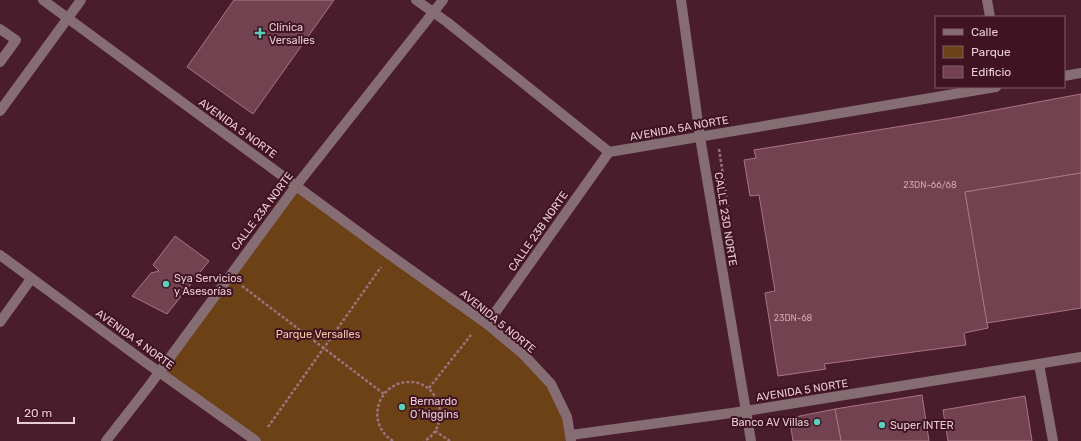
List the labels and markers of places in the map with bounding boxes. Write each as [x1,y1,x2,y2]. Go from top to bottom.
place label: Clínica Versalles [269,21,315,47]
marker: Clínica Versalles [254,27,266,39]
place label: Sya Servicios y Asesorías [174,272,242,298]
marker: Sya Servicios y Asesorías [161,279,171,289]
place label: Bernardo O´higgins [410,395,459,421]
marker: Bernardo O´higgins [397,402,407,412]
place label: Banco AV Villas [731,416,809,429]
marker: Banco AV Villas [812,417,822,427]
place label: Super INTER [890,419,954,432]
marker: Super INTER [877,420,887,430]

